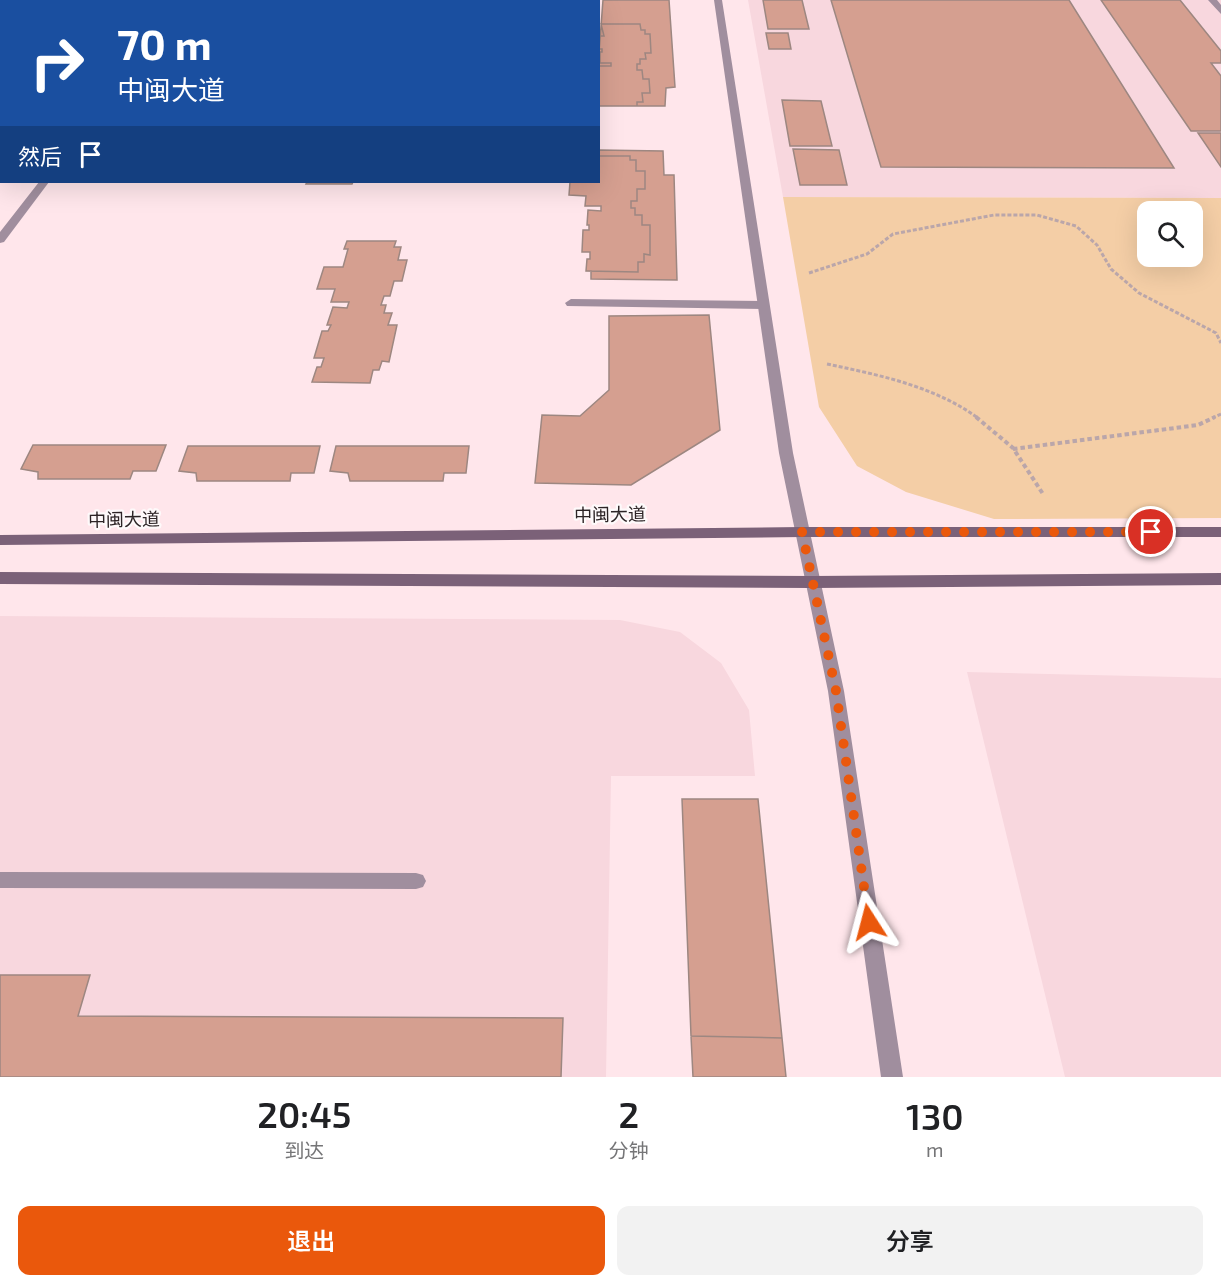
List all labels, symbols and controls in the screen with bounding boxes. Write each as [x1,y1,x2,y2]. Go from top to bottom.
text: 70 m [117,18,212,68]
icon: right [18,24,96,102]
text: 中闽大道 [117,73,225,105]
icon: arrive [74,138,107,171]
text: 然后 [18,143,62,169]
map controls [1137,201,1203,267]
button: search [1137,201,1203,267]
street label: 中闽大道 [574,502,646,526]
pin [1125,506,1176,557]
street label: 中闽大道 [88,507,160,531]
icon: arrive [1134,515,1167,548]
position arrow [837,890,901,954]
text: 20:45 [257,1092,351,1135]
text: 2 [618,1092,639,1135]
text: 130 [906,1094,964,1137]
text: m [926,1137,944,1161]
text: 到达 [284,1138,324,1162]
text: 分钟 [609,1138,649,1162]
button: 退出 [18,1206,605,1275]
button: 分享 [617,1206,1203,1275]

